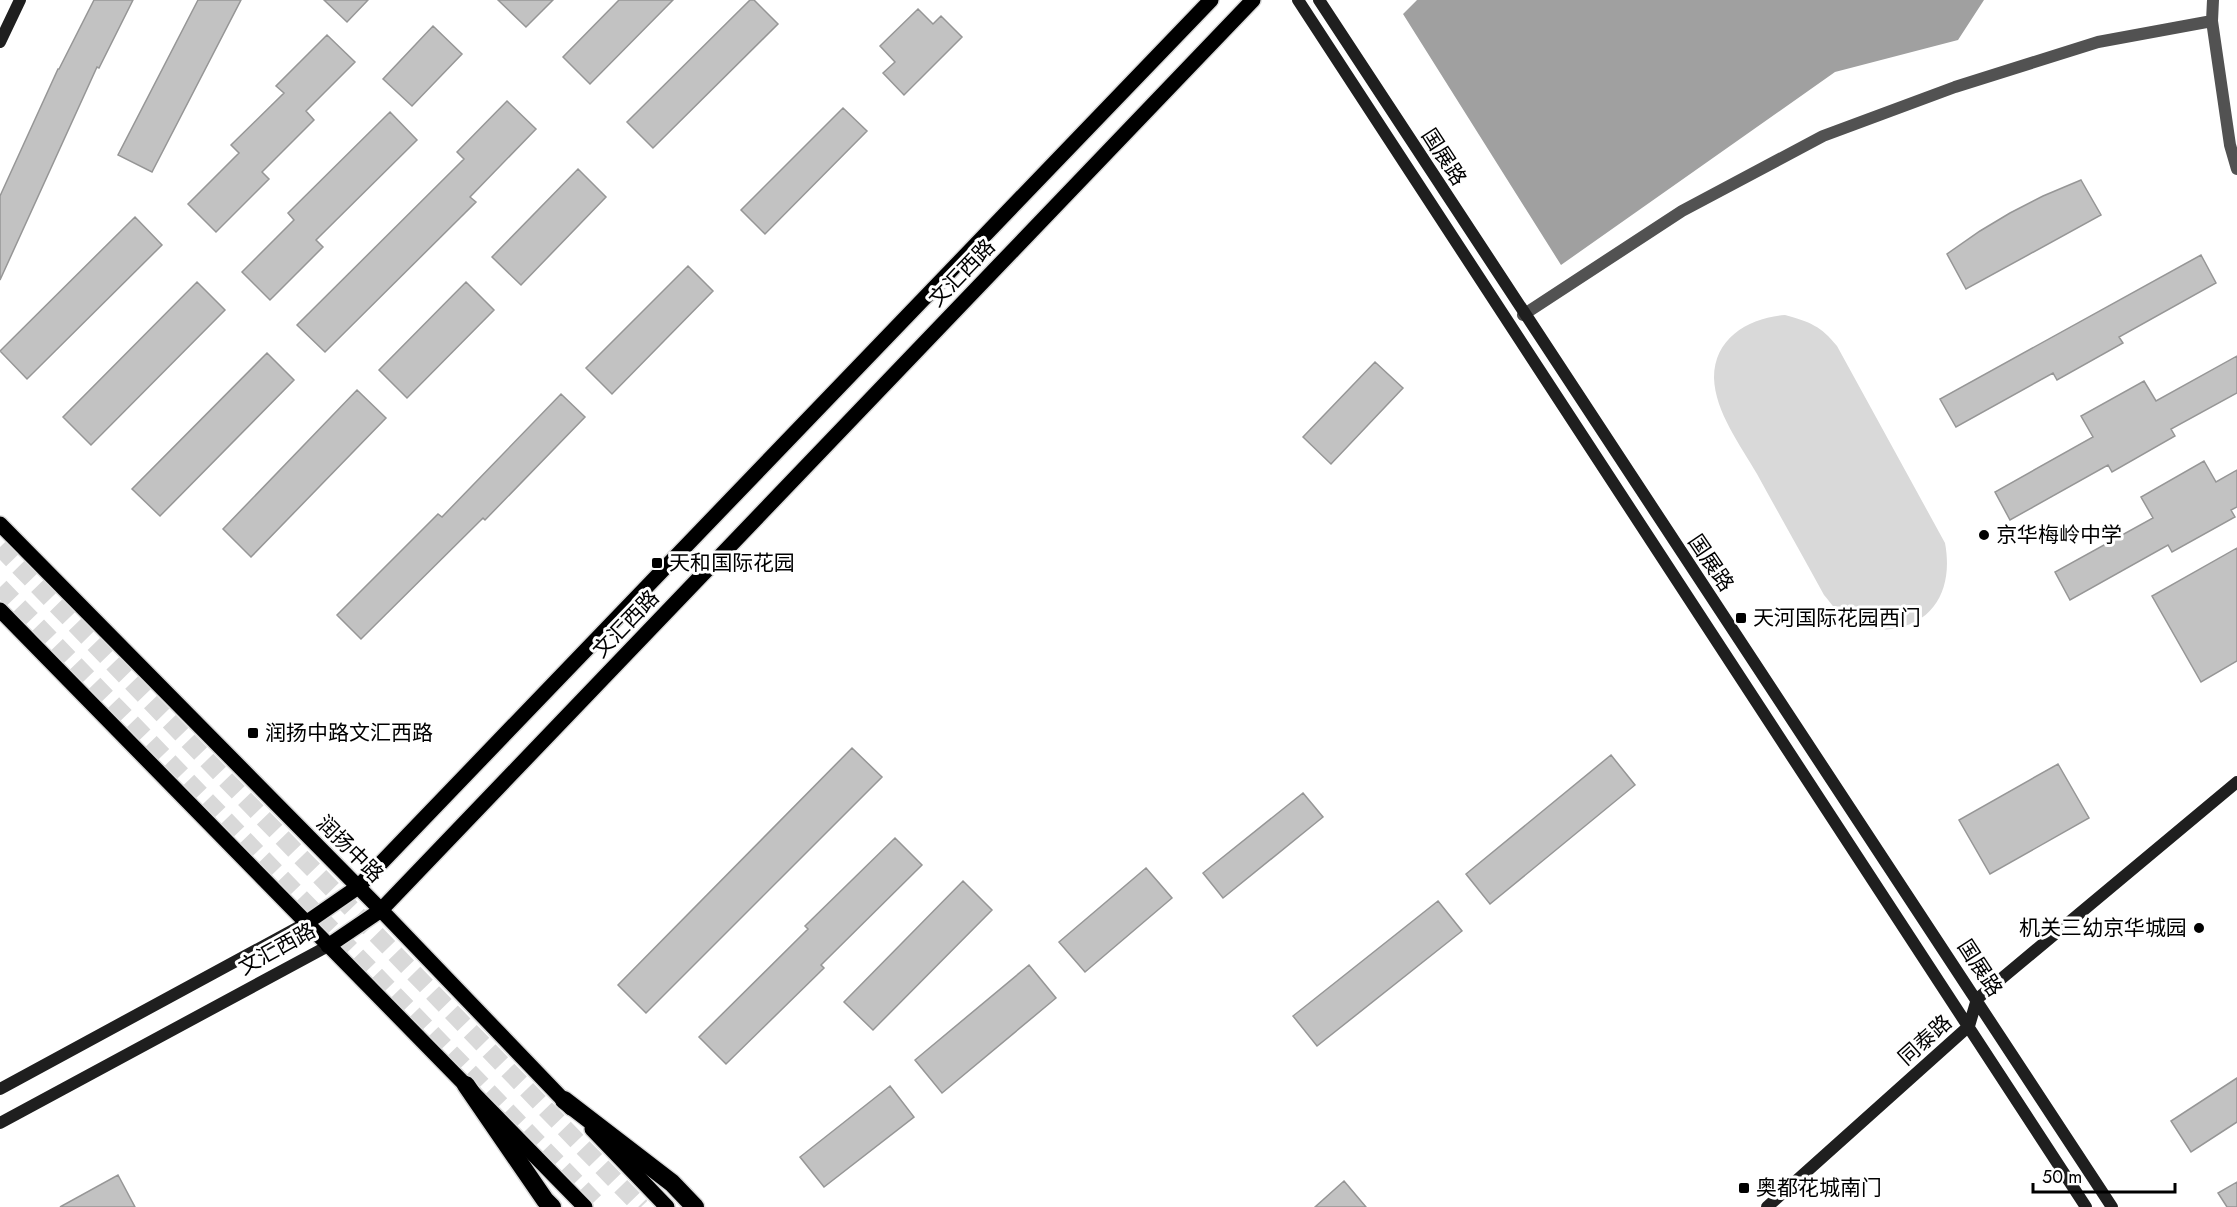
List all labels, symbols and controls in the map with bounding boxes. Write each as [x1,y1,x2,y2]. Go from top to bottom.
street label: 国展路 [1414,122,1474,192]
street label: 文汇西路 [922,232,1002,314]
place label: 京华梅岭中学 [1996,520,2122,550]
street label: 国展路 [1681,528,1741,598]
marker: 京华梅岭中学 [1977,528,1991,542]
place label: 天和国际花园 [669,548,795,578]
marker: 天和国际花园 [650,556,664,570]
street label: 文汇西路 [586,583,666,665]
place label: 天河国际花园西门 [1753,603,1921,633]
marker: 天河国际花园西门 [1734,611,1748,625]
place label: 润扬中路文汇西路 [265,718,433,748]
marker: 润扬中路文汇西路 [246,726,260,740]
street label: 润扬中路 [310,809,390,889]
place label: 机关三幼京华城园 [2019,913,2187,943]
street label: 文汇西路 [233,916,321,982]
marker: 机关三幼京华城园 [2192,921,2206,935]
street label: 国展路 [1950,933,2010,1003]
street label: 同泰路 [1892,1008,1958,1072]
scale bar [2033,1156,2176,1194]
text: 50 m [2042,1164,2082,1190]
place label: 奥都花城南门 [1756,1173,1882,1203]
marker: 奥都花城南门 [1737,1181,1751,1195]

